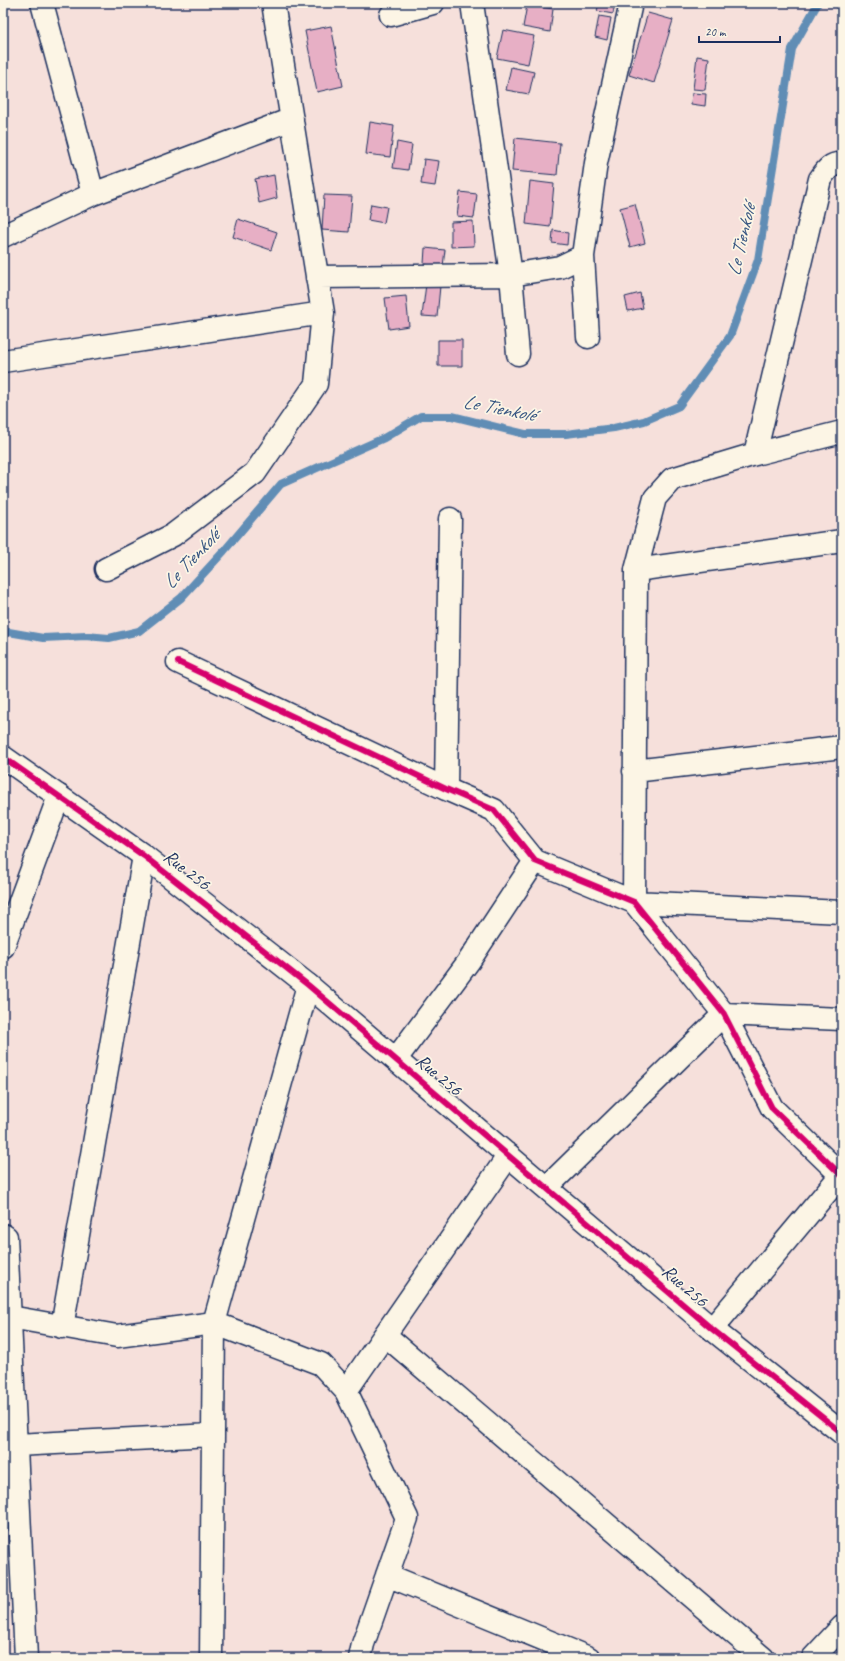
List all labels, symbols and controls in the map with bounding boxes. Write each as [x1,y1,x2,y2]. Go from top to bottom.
scale bar [699,18,780,44]
text: 20 m [705,24,727,40]
water label: Le Tienkolé [721,197,763,278]
water label: Le Tienkolé [461,389,542,428]
water label: Le Tienkolé [157,520,229,594]
street label: Rue 256 [159,844,216,897]
street label: Rue 256 [411,1049,468,1102]
street label: Rue 256 [657,1260,714,1313]

